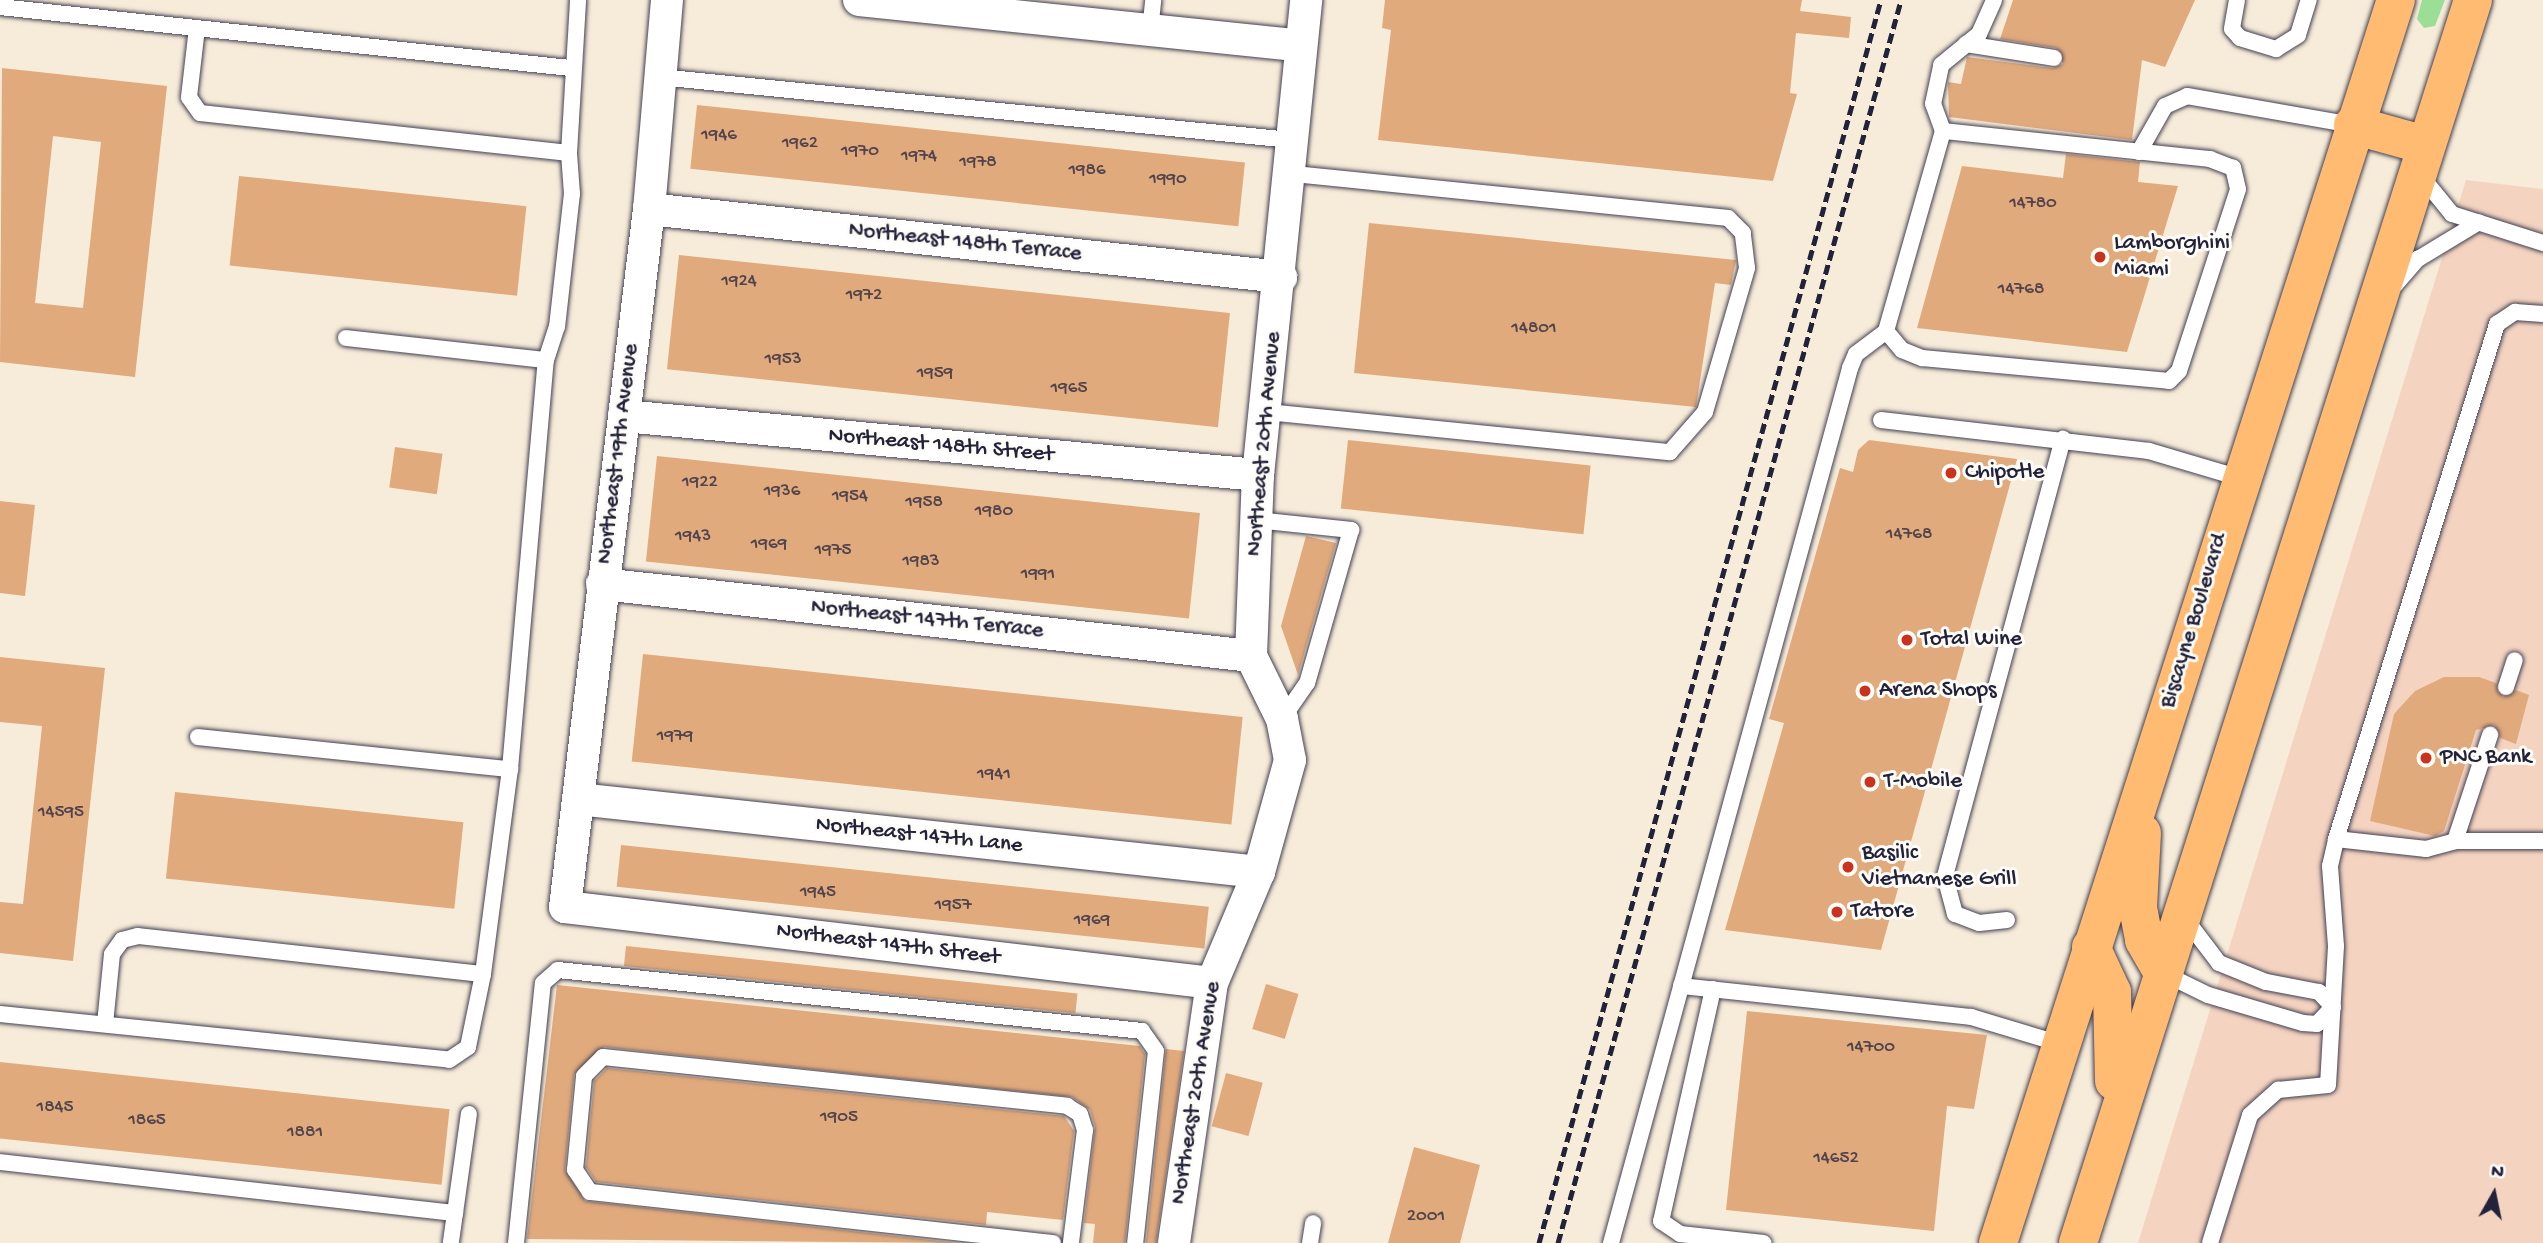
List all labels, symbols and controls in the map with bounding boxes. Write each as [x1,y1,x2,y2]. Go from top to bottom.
house number: 1946 [701,125,737,147]
house number: 1962 [782,133,818,155]
house number: 1970 [841,141,879,163]
house number: 1974 [901,146,937,168]
house number: 1978 [959,152,997,174]
house number: 1986 [1068,160,1106,182]
house number: 1990 [1149,169,1187,191]
house number: 14780 [2009,193,2057,215]
street label: Northeast 148th Terrace [847,217,1083,269]
place label: Lamborghini Miami [2114,230,2230,284]
marker: Lamborghini Miami [2092,249,2108,265]
house number: 1924 [721,271,757,293]
house number: 14768 [1998,279,2044,301]
house number: 1972 [846,285,882,307]
house number: 14801 [1511,318,1557,340]
street label: Northeast 20th Avenue [1241,330,1289,558]
street label: Northeast 19th Avenue [592,342,646,566]
house number: 1953 [764,349,802,371]
house number: 1959 [917,363,953,385]
house number: 1965 [1051,378,1087,400]
street label: Northeast 148th Street [827,422,1055,470]
place label: Chipotle [1965,459,2044,487]
marker: Chipotle [1943,465,1959,481]
house number: 1922 [682,472,718,494]
house number: 1936 [764,481,800,503]
house number: 1954 [832,486,868,508]
house number: 1958 [905,492,943,514]
house number: 1980 [975,501,1013,523]
house number: 14768 [1886,524,1932,546]
house number: 1943 [675,526,711,548]
street label: Biscayne Boulevard [2155,530,2235,712]
house number: 1969 [751,534,787,556]
house number: 1975 [814,540,852,562]
house number: 1983 [902,551,940,573]
house number: 1991 [1021,564,1055,586]
street label: Northeast 147th Terrace [809,594,1045,646]
place label: Total Wine [1921,626,2022,654]
marker: Total Wine [1899,632,1915,648]
place label: Arena Shops [1879,677,1996,705]
marker: Arena Shops [1857,683,1873,699]
house number: 1979 [657,726,693,748]
place label: PNC Bank [2440,744,2531,772]
marker: PNC Bank [2418,750,2434,766]
house number: 1941 [977,764,1011,786]
place label: T-Mobile [1884,768,1962,796]
marker: T-Mobile [1862,774,1878,790]
house number: 14595 [38,802,84,824]
street label: Northeast 147th Lane [814,811,1024,861]
place label: Basilic Vietnamese Grill [1862,840,2016,894]
marker: Basilic Vietnamese Grill [1840,859,1856,875]
house number: 1945 [800,882,836,904]
house number: 1957 [934,895,972,917]
place label: Tatore [1851,898,1914,926]
marker: Tatore [1829,904,1845,920]
house number: 1969 [1074,910,1110,932]
street label: Northeast 147th Street [774,918,1002,972]
street label: Northeast 20th Avenue [1166,979,1228,1207]
house number: 14700 [1847,1037,1895,1059]
house number: 1845 [36,1097,74,1119]
house number: 1905 [820,1107,858,1129]
house number: 1865 [128,1110,166,1132]
house number: 1881 [287,1122,323,1144]
house number: 14652 [1813,1148,1859,1170]
north arrow [2459,1159,2529,1229]
text: N [2489,1160,2505,1185]
house number: 2001 [1407,1206,1445,1228]

